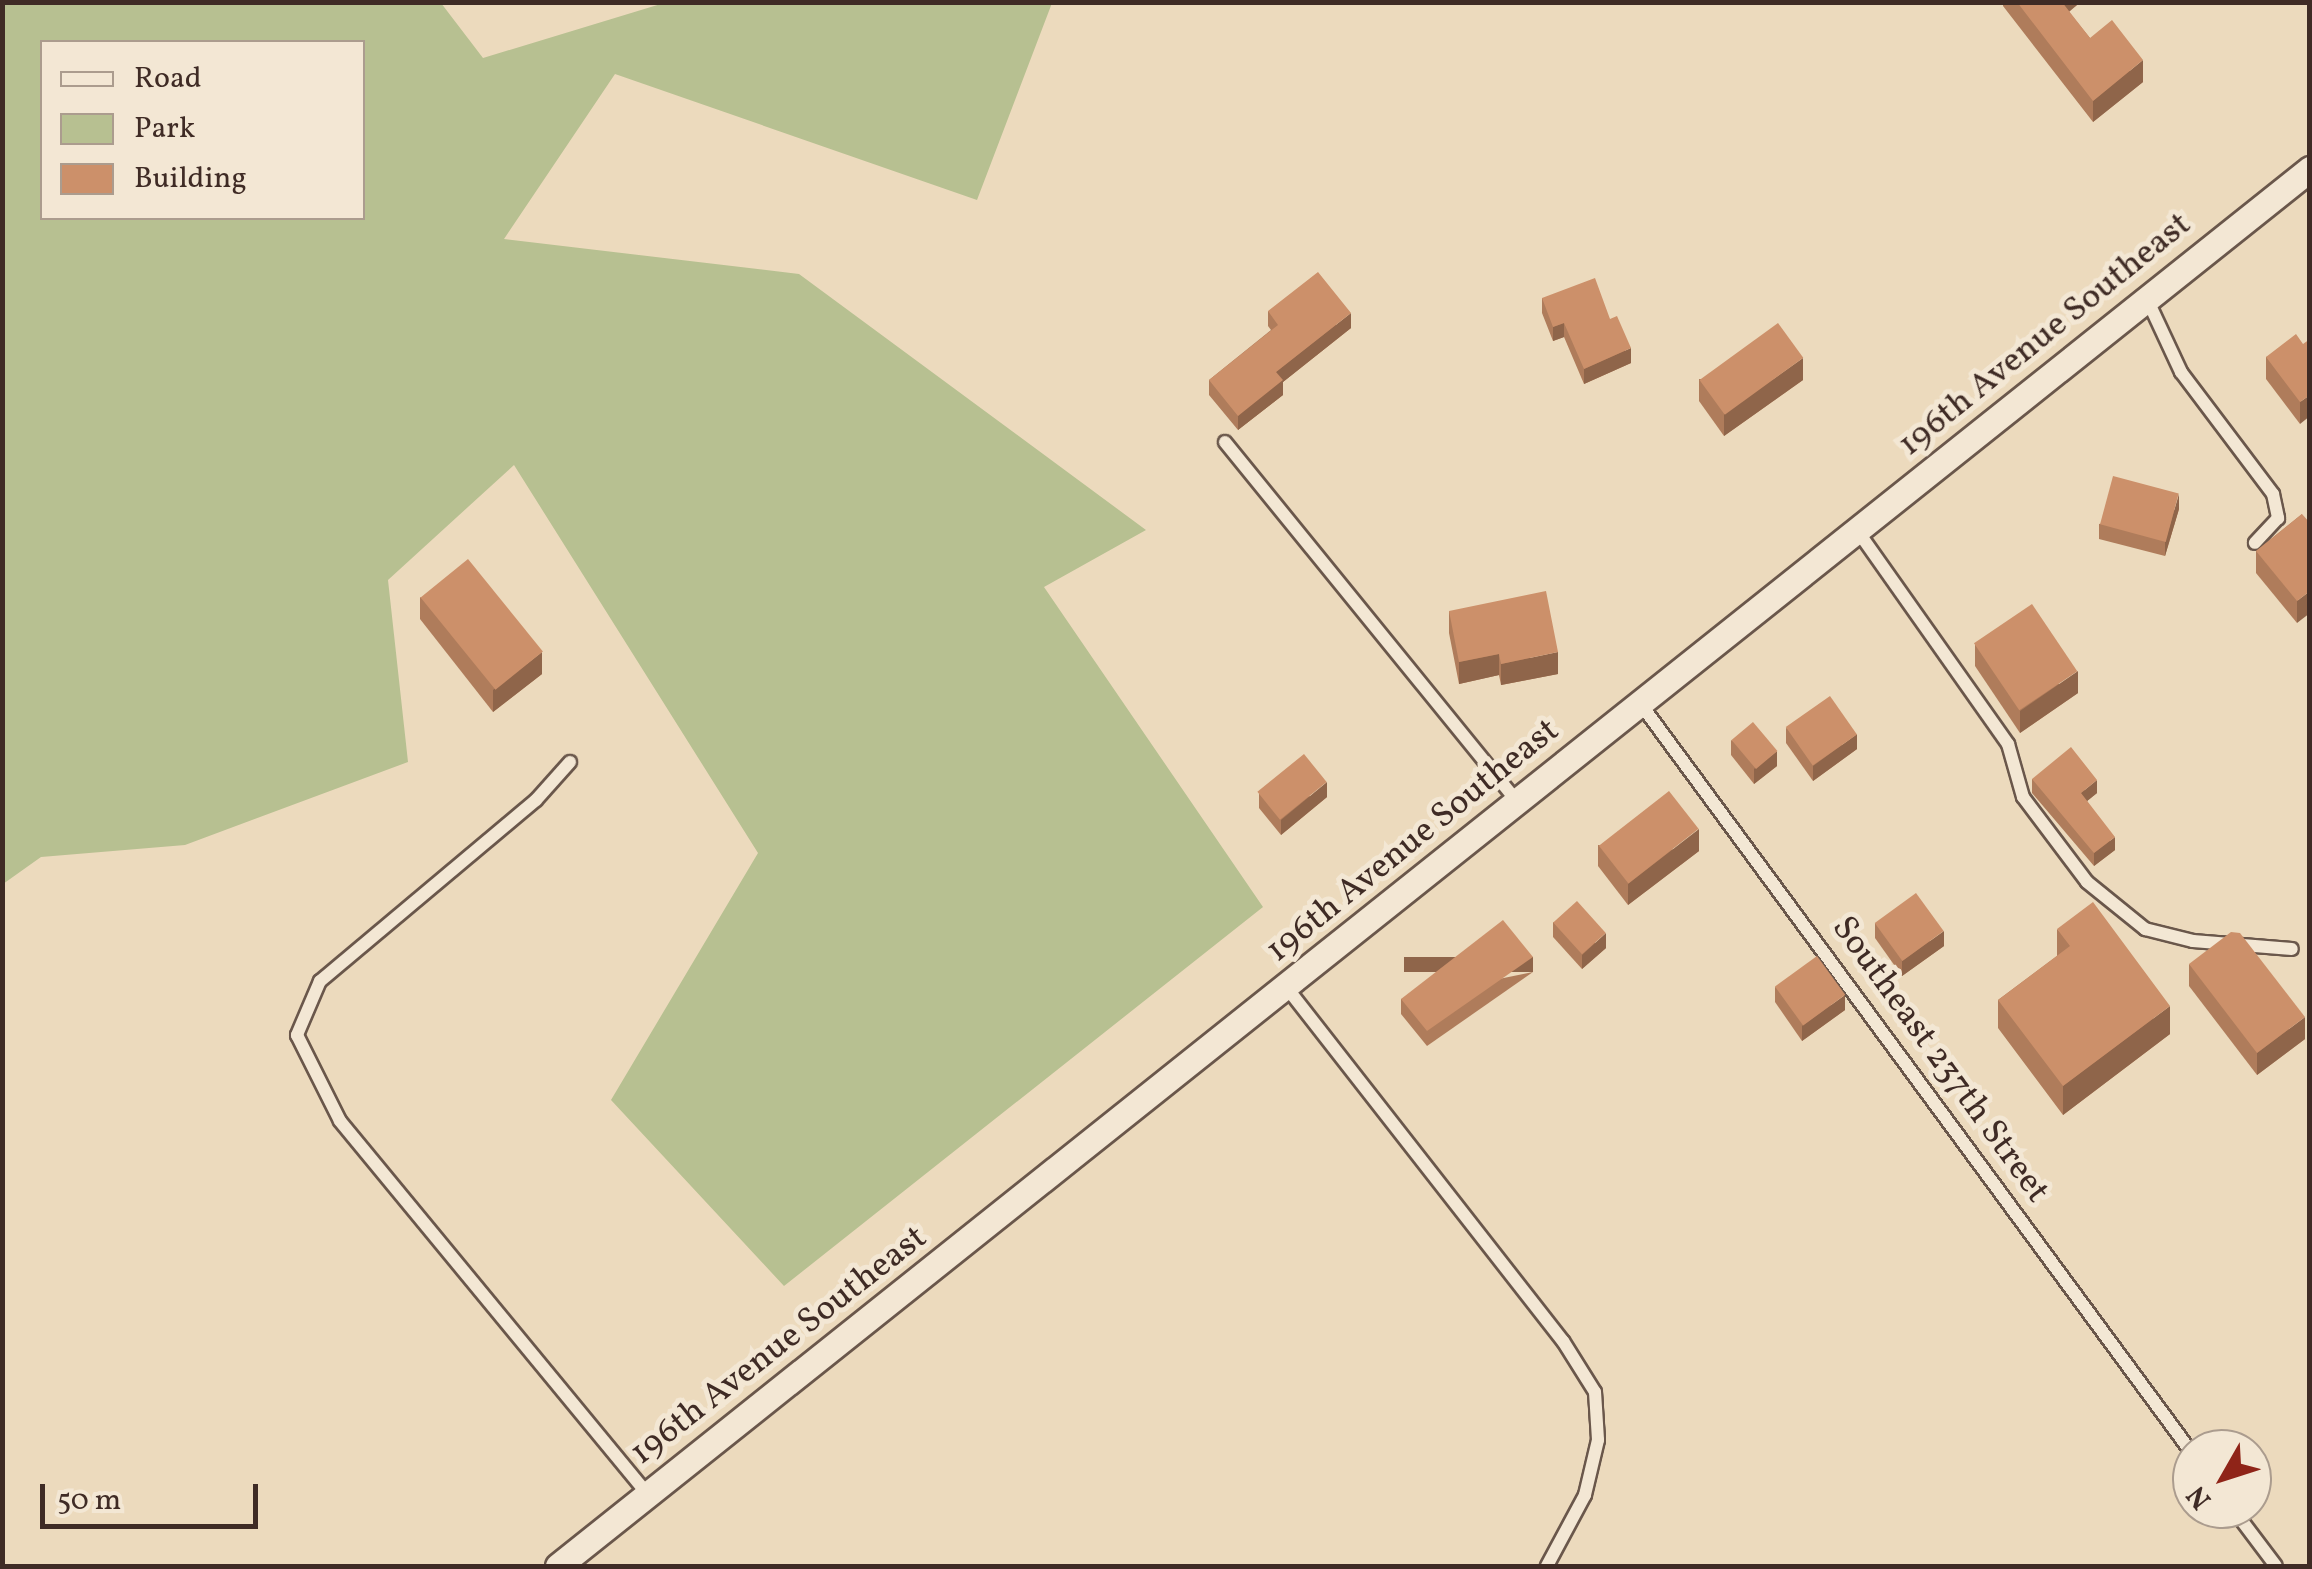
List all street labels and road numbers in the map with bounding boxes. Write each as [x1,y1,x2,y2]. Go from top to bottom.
street label: 196th Avenue Southeast [1890,204,2200,466]
street label: 196th Avenue Southeast [1258,710,1568,972]
street label: Southeast 237th Street [1822,909,2058,1211]
street label: 196th Avenue Southeast [622,1217,936,1475]

